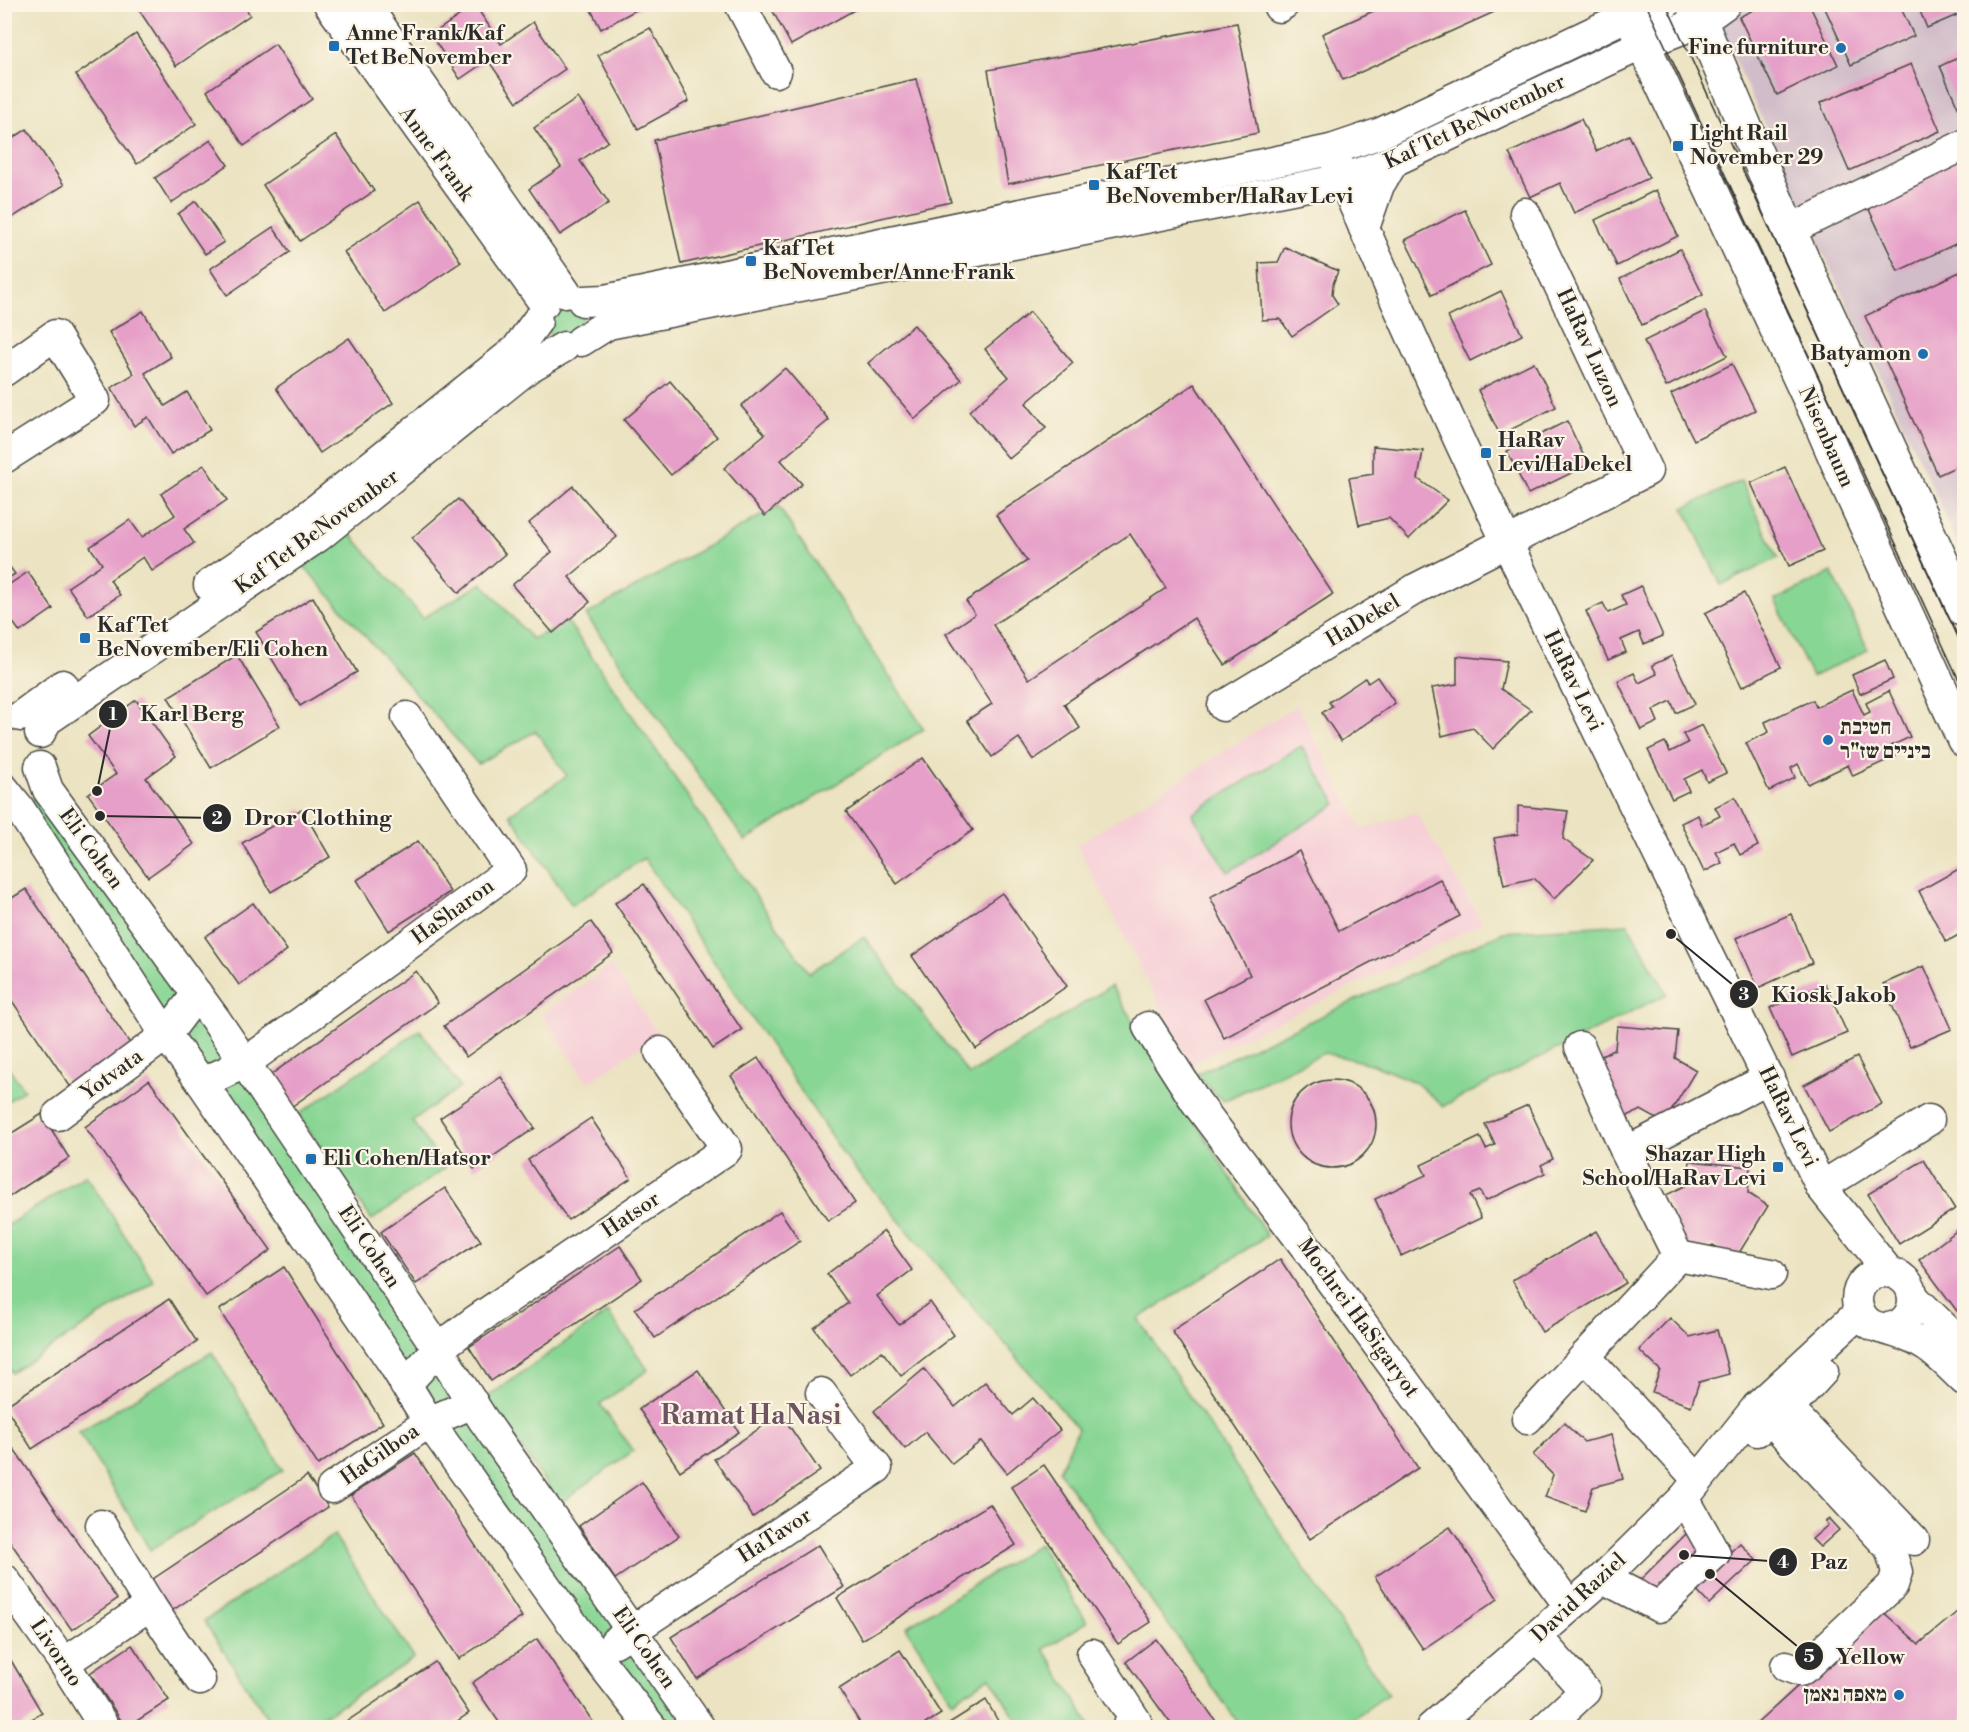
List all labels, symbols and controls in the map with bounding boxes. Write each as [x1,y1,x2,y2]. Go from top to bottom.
place label: Anne Frank/Kaf Tet BeNovember [345,21,512,71]
place label: Fine furniture [1688,35,1829,61]
marker: Anne Frank/Kaf Tet BeNovember [327,39,341,53]
marker: Fine furniture [1834,41,1848,55]
street label: Kaf Tet BeNovember [1380,69,1570,175]
street label: Anne Frank [392,101,480,207]
place label: Light Rail November 29 [1690,121,1824,171]
marker: Light Rail November 29 [1671,139,1685,153]
place label: Kaf Tet BeNovember/HaRav Levi [1106,160,1353,210]
marker: Kaf Tet BeNovember/HaRav Levi [1087,178,1101,192]
place label: Kaf Tet BeNovember/Anne Frank [763,236,1016,286]
marker: Kaf Tet BeNovember/Anne Frank [744,254,758,268]
street label: HaRav Luzon [1550,285,1628,412]
place label: Batyamon [1810,341,1911,367]
marker: Batyamon [1916,347,1930,361]
street label: Nisenbaum [1792,382,1860,492]
place label: HaRav Levi/HaDekel [1498,428,1632,478]
marker: HaRav Levi/HaDekel [1479,446,1493,460]
street label: Kaf Tet BeNovember [230,464,404,600]
street label: HaDekel [1321,589,1405,653]
place label: Kaf Tet BeNovember/Eli Cohen [97,613,328,663]
street label: HaRav Levi [1537,626,1609,736]
marker: Kaf Tet BeNovember/Eli Cohen [78,631,92,645]
callout: Karl Berg [98,694,255,734]
text: Karl Berg [140,701,244,728]
text: 1 [109,703,118,726]
place label: חטיבת ביניים שז"ר [1840,715,1931,765]
marker: חטיבת ביניים שז"ר [1821,733,1835,747]
callout: Dror Clothing [202,798,403,838]
street label: Eli Cohen [53,803,129,895]
text: Dror Clothing [245,805,392,832]
text: 2 [211,807,223,830]
street label: HaSharon [407,873,500,951]
callout: Kiosk Jakob [1729,974,1908,1014]
text: Kiosk Jakob [1772,982,1896,1009]
text: 3 [1739,983,1750,1006]
street label: Yotvata [75,1043,149,1107]
street label: HaRav Levi [1752,1062,1824,1172]
place label: Shazar High School/HaRav Levi [1582,1142,1766,1192]
place label: Eli Cohen/Hatsor [323,1146,491,1172]
marker: Eli Cohen/Hatsor [304,1152,318,1166]
marker: Shazar High School/HaRav Levi [1771,1160,1785,1174]
street label: Hatsor [597,1186,665,1244]
street label: Eli Cohen [332,1201,406,1294]
street label: Mochrei HaSigaryot [1291,1233,1425,1403]
district label: Ramat HaNasi [661,1399,842,1433]
street label: HaGilboa [335,1418,425,1492]
street label: HaTavor [733,1503,817,1569]
callout: Paz [1768,1542,1859,1582]
street label: David Raziel [1526,1548,1632,1648]
text: Paz [1811,1549,1847,1576]
text: 4 [1777,1551,1789,1574]
street label: Eli Cohen [606,1602,682,1694]
street label: Livorno [24,1614,88,1692]
callout: Yellow [1794,1636,1917,1676]
text: Yellow [1836,1644,1905,1671]
text: 5 [1803,1645,1815,1668]
place label: מאפה נאמן [1803,1682,1887,1708]
marker: מאפה נאמן [1892,1688,1906,1702]

